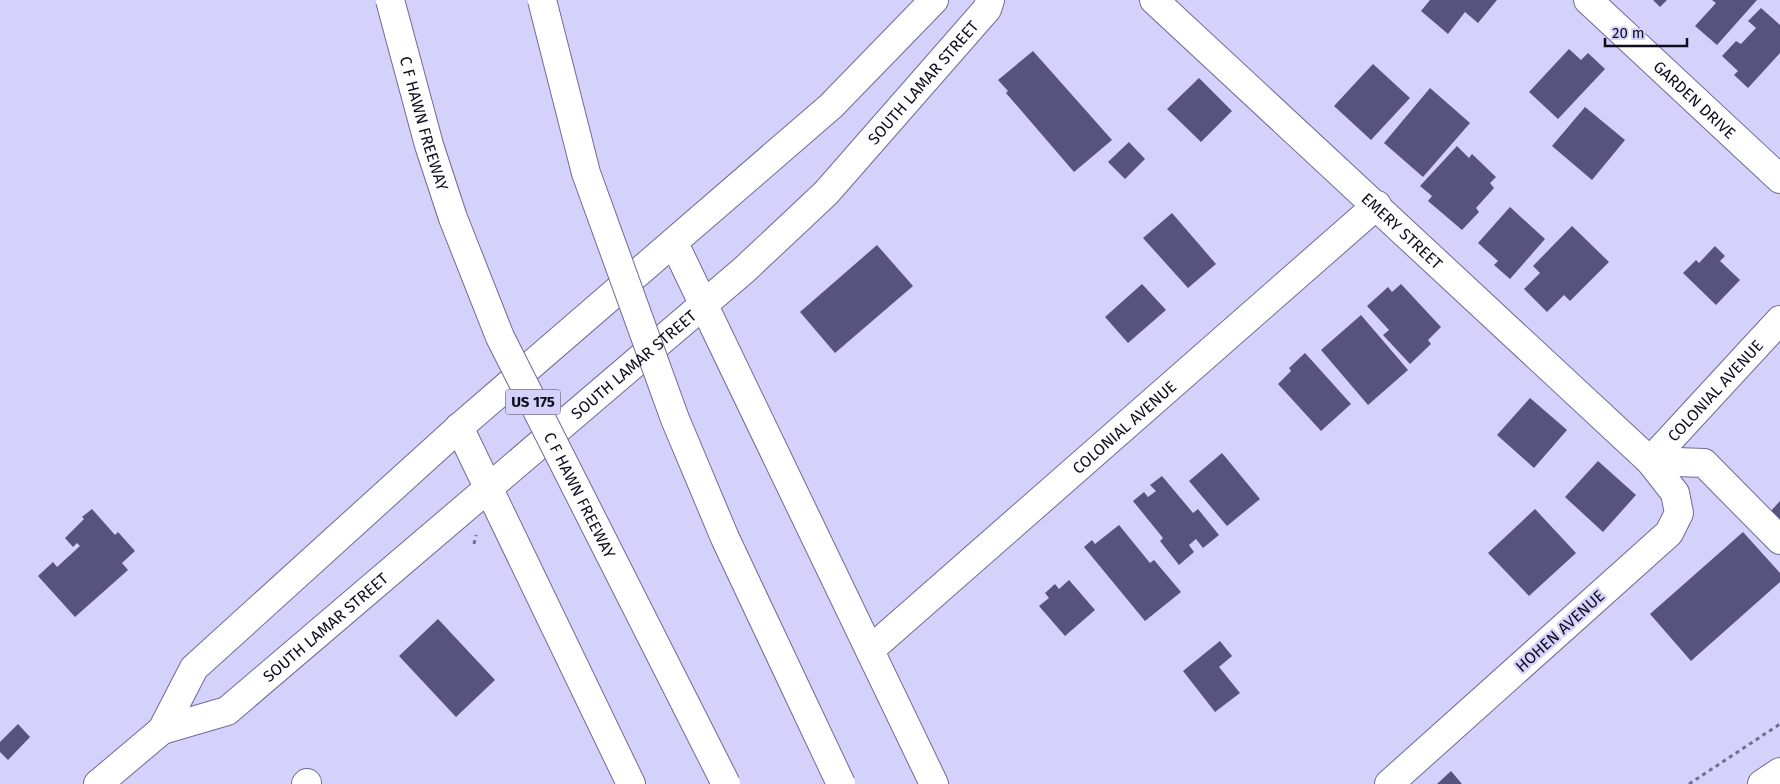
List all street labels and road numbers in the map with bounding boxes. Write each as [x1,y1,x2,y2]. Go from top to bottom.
street label: SOUTH LAMAR STREET [864,16,983,148]
street label: C F HAWN FREEWAY [396,54,453,193]
street label: GARDEN DRIVE [1650,57,1740,142]
street label: EMERY STREET [1358,189,1447,274]
street label: SOUTH LAMAR STREET [567,305,700,423]
street label: COLONIAL AVENUE [1663,336,1767,445]
street label: COLONIAL AVENUE [1068,376,1180,478]
road number: US 175 [506,390,560,414]
street label: C F HAWN FREEWAY [540,429,620,561]
street label: SOUTH LAMAR STREET [259,568,392,686]
street label: HOHEN AVENUE [1512,586,1608,676]

